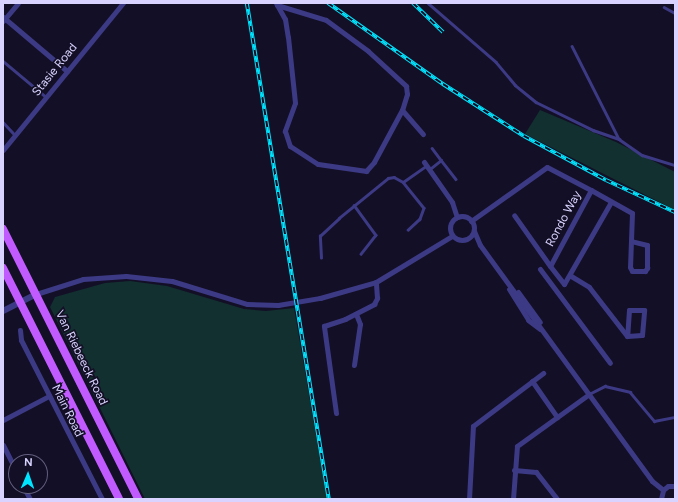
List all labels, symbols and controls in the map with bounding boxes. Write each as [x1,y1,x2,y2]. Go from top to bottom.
street label: Stasie Road [29,41,81,99]
street label: Rondo Way [543,188,585,250]
street label: Van Riebeeck Road [52,308,110,408]
street label: Main Road [48,383,86,439]
north arrow [8,454,48,494]
text: N [24,456,33,469]

